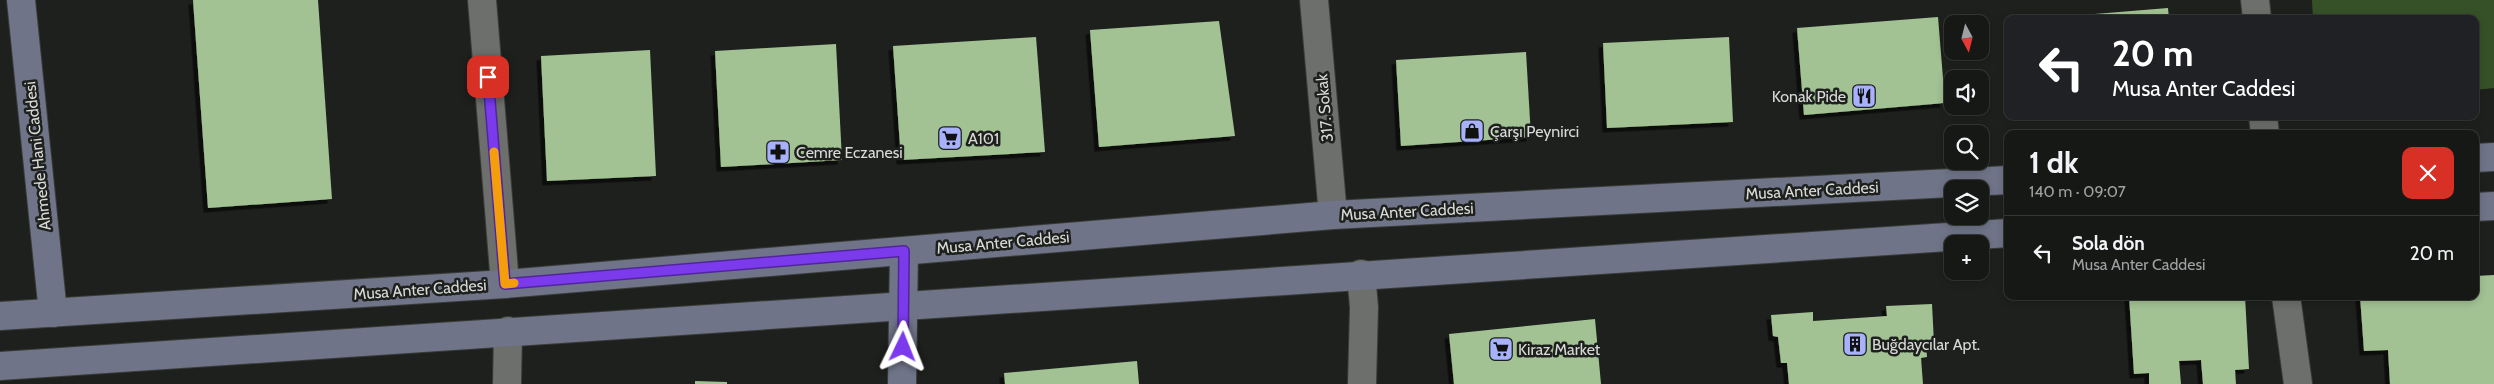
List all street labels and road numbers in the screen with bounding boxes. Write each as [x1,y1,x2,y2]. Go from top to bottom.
street label: 317. Sokak [1312,72,1337,143]
street label: Ahmede Hani Caddesi [20,81,55,231]
street label: Musa Anter Caddesi [1745,178,1879,203]
street label: Musa Anter Caddesi [1340,199,1474,224]
street label: Musa Anter Caddesi [936,227,1070,258]
street label: Musa Anter Caddesi [353,275,487,304]

